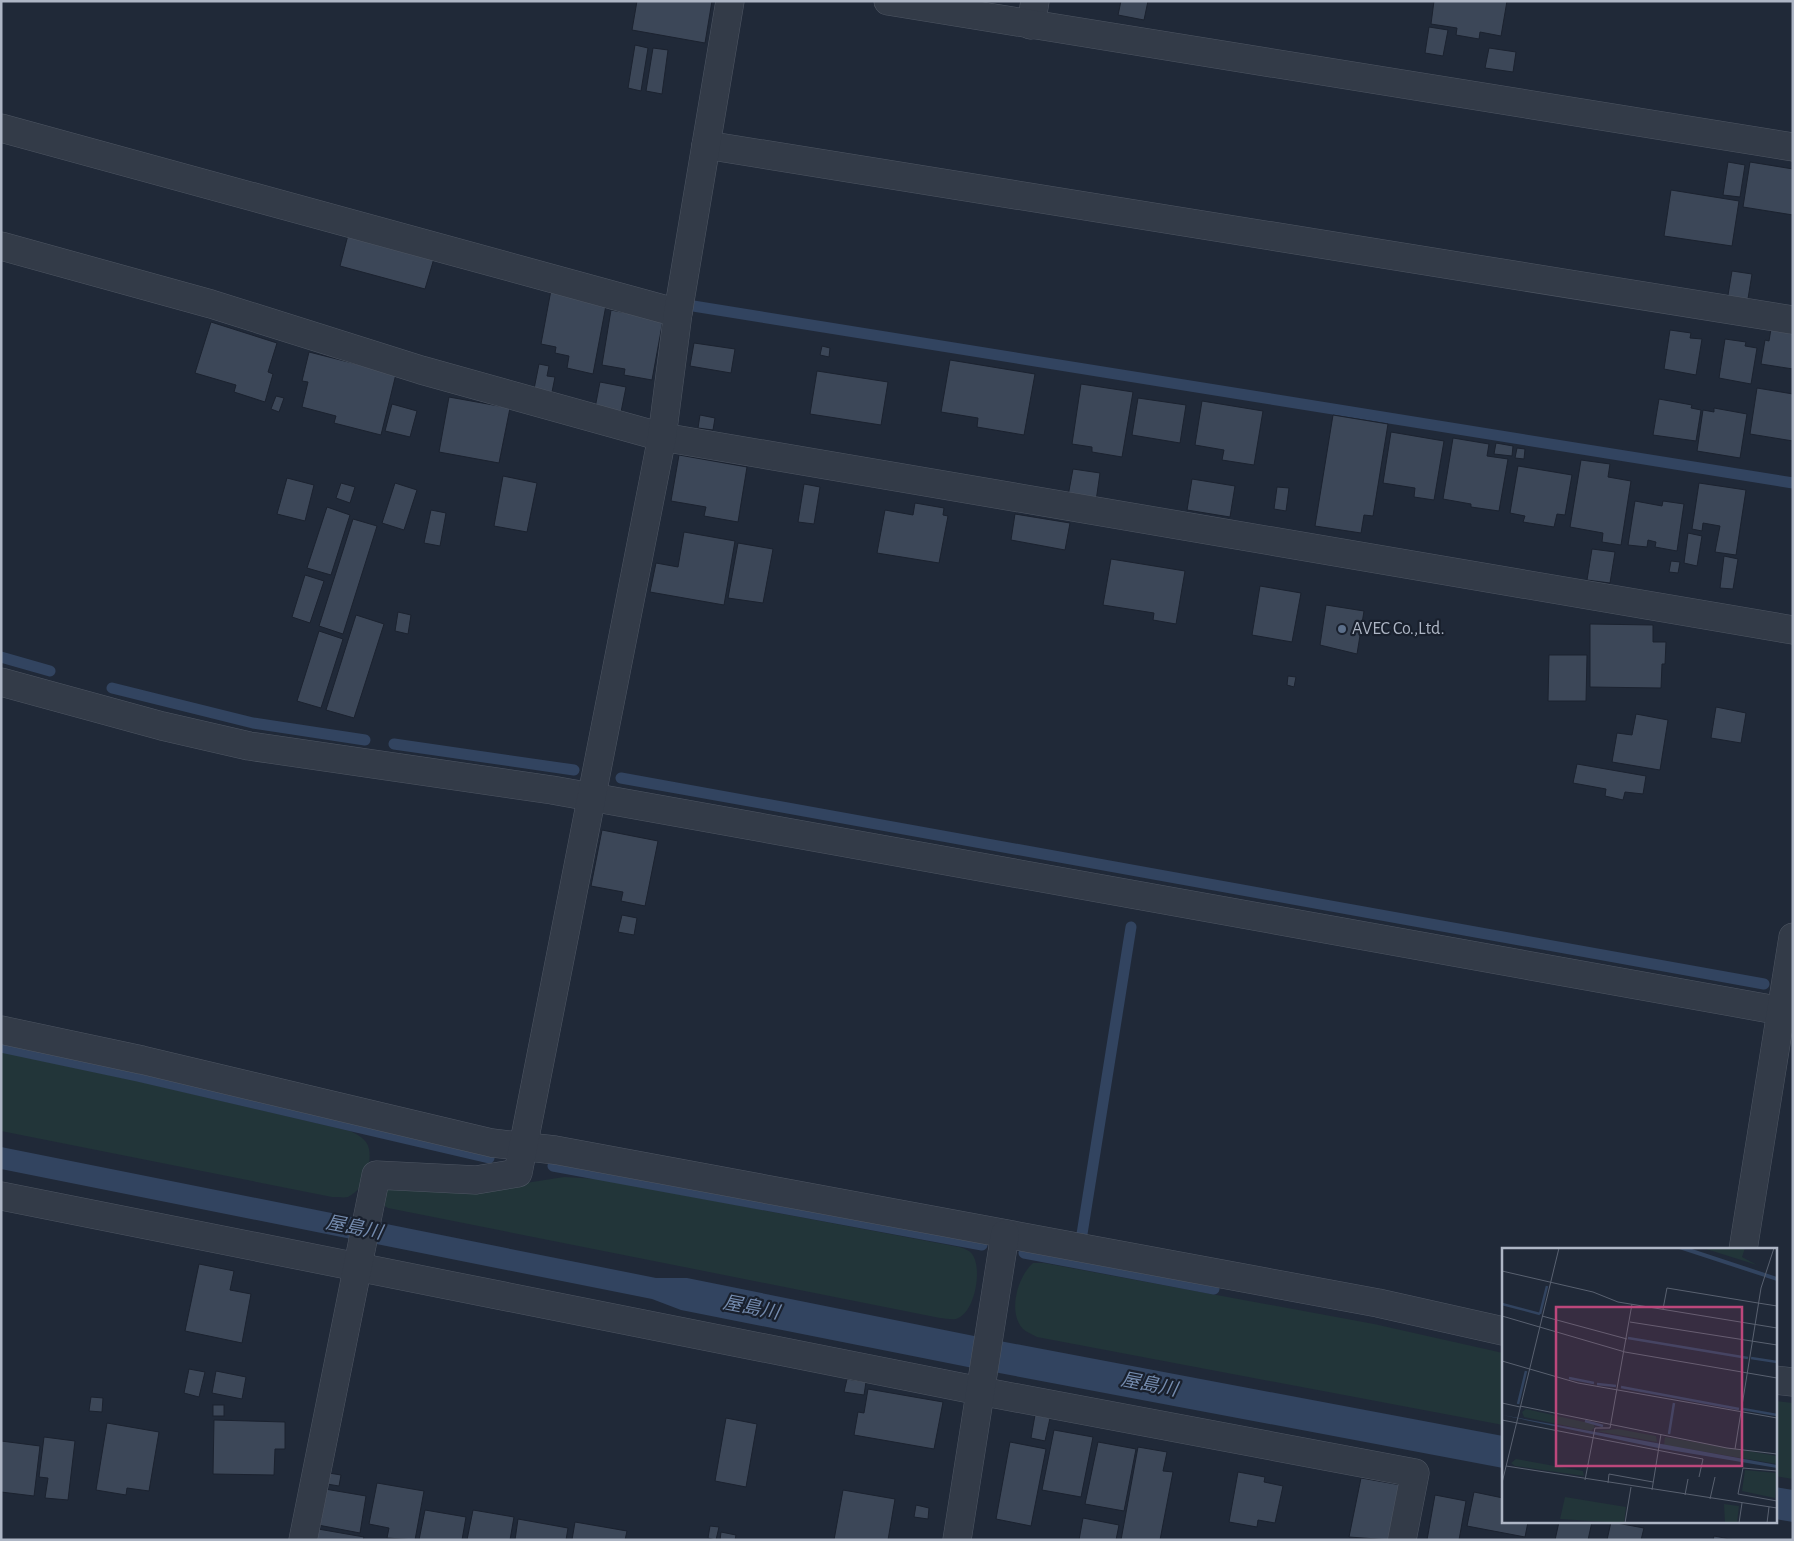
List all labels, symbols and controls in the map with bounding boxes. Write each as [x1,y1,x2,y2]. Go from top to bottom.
place label: AVEC Co.,Ltd. [1352,620,1445,638]
marker: AVEC Co.,Ltd. [1336,623,1348,635]
water label: 屋島川 [324,1211,386,1243]
inset map [1502,1248,1776,1524]
water label: 屋島川 [721,1291,783,1323]
water label: 屋島川 [1119,1368,1181,1400]

